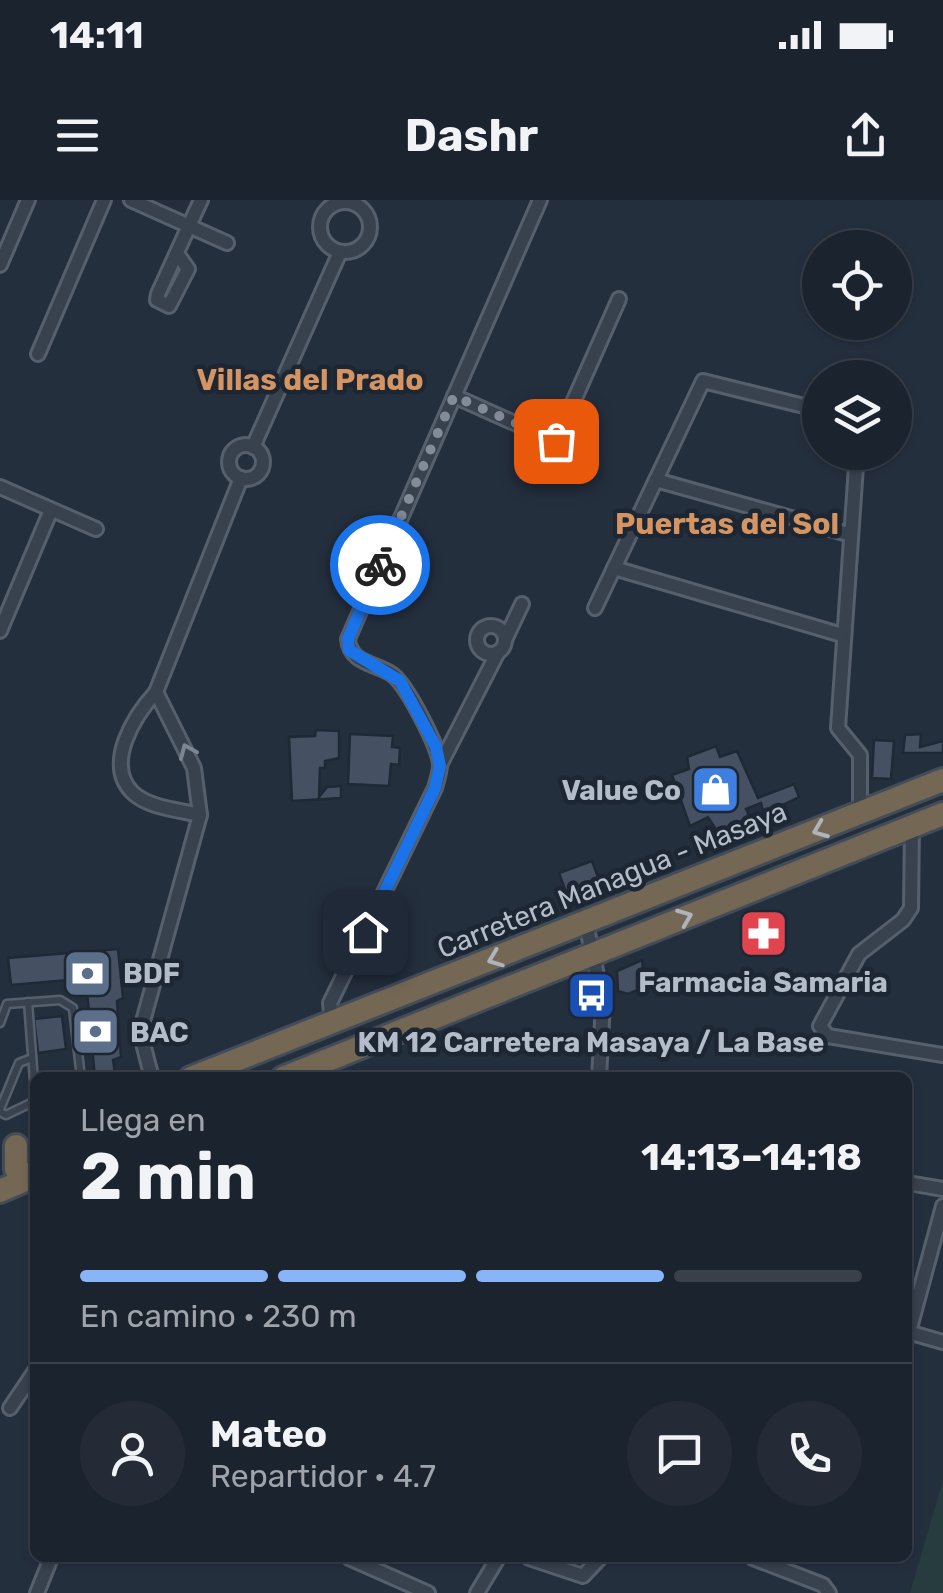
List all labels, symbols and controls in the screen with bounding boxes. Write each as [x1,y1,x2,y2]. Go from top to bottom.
text: 14:11 [50,12,144,58]
icon: menu [50,108,105,163]
icon: share [838,108,893,163]
text: Dashr [405,109,538,162]
map controls [802,230,912,470]
button: locate [802,230,912,340]
button: layers [802,360,912,470]
district label: Villas del Prado [196,362,424,398]
pin [514,399,599,484]
icon: bag [529,414,584,469]
district label: Puertas del Sol [615,506,839,542]
courier [330,515,430,615]
icon: bike [353,538,408,593]
one-way arrow [178,743,198,761]
shop icon: Value Co [690,764,742,816]
place label: Value Co [561,774,681,807]
street label: Carretera Managua - Masaya [432,795,792,965]
one-way arrow [812,818,830,838]
pin [323,890,408,975]
icon: home [338,905,393,960]
pharmacy icon: Farmacia Samaria [737,908,789,960]
one-way arrow [676,909,693,929]
bank icon: BDF [62,947,114,999]
one-way arrow [487,947,505,967]
place label: BDF [123,957,180,990]
place label: Farmacia Samaria [638,966,888,999]
bus stop icon: KM 12 Carretera Masaya / La Base [565,969,617,1021]
bank icon: BAC [69,1006,121,1058]
place label: BAC [130,1016,189,1049]
place label: KM 12 Carretera Masaya / La Base [358,1026,824,1059]
text: Llega en [80,1101,206,1139]
text: 14:13–14:18 [641,1134,862,1180]
text: 2 min [80,1138,256,1215]
text: En camino · 230 m [80,1297,357,1335]
button: person [80,1401,185,1506]
button: chat [627,1401,732,1506]
button: phone [757,1401,862,1506]
text: Mateo [210,1411,327,1457]
text: Repartidor · 4.7 [210,1457,436,1495]

